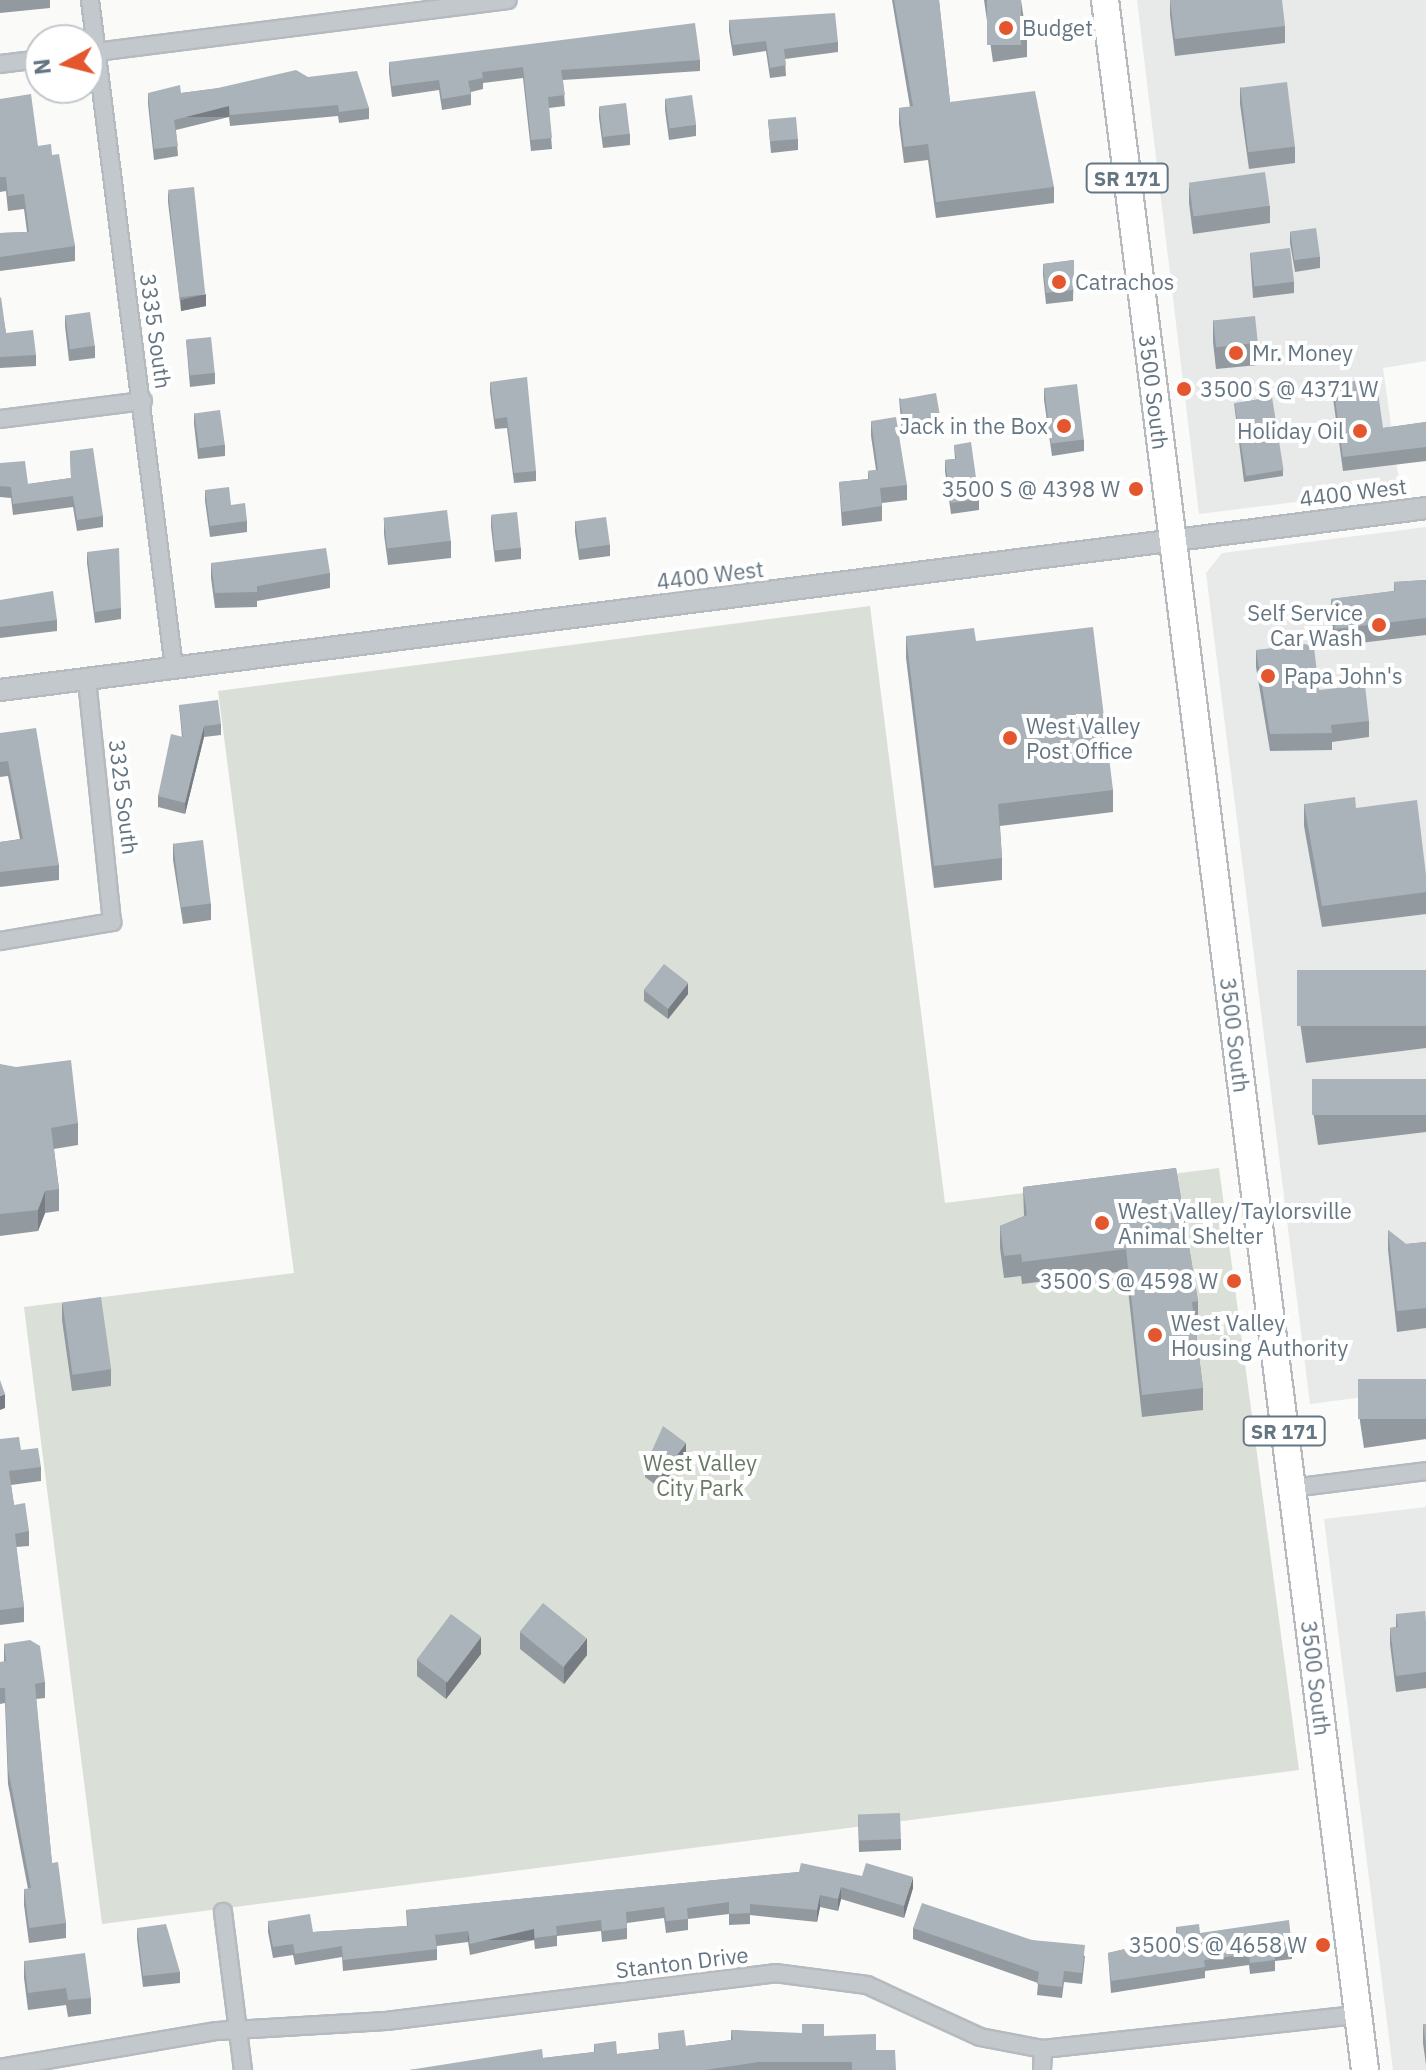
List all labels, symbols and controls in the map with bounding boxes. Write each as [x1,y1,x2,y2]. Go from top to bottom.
place label: Budget [1022,15,1093,41]
marker: Budget [997,19,1015,37]
north arrow [24,24,104,104]
text: N [26,57,57,76]
road number: SR 171 [1085,162,1169,194]
place label: Catrachos [1075,269,1174,295]
street label: 3335 South [135,272,177,390]
marker: Catrachos [1050,273,1068,291]
street label: 3500 South [1134,333,1174,451]
place label: Mr. Money [1252,340,1353,366]
marker: Mr. Money [1227,344,1245,362]
place label: 3500 S @ 4371 W [1200,376,1378,402]
marker: 3500 S @ 4371 W [1175,380,1193,398]
place label: Jack in the Box [899,413,1048,439]
marker: Jack in the Box [1055,417,1073,435]
place label: Holiday Oil [1237,418,1344,444]
marker: Holiday Oil [1351,422,1369,440]
street label: 4400 West [1298,472,1408,512]
place label: 3500 S @ 4398 W [942,476,1120,502]
marker: 3500 S @ 4398 W [1127,480,1145,498]
street label: 4400 West [655,555,765,595]
place label: Self Service Car Wash [1247,599,1363,650]
marker: Self Service Car Wash [1370,616,1388,634]
place label: Papa John's [1284,663,1403,689]
marker: Papa John's [1259,667,1277,685]
place label: West Valley Post Office [1026,712,1140,764]
marker: West Valley Post Office [1001,729,1019,747]
street label: 3325 South [104,738,144,856]
street label: 3500 South [1215,976,1255,1094]
place label: West Valley/Taylorsville Animal Shelter [1118,1197,1352,1248]
marker: West Valley/Taylorsville Animal Shelter [1093,1214,1111,1232]
place label: 3500 S @ 4598 W [1040,1268,1218,1294]
marker: 3500 S @ 4598 W [1225,1272,1243,1290]
place label: West Valley Housing Authority [1171,1309,1348,1360]
marker: West Valley Housing Authority [1146,1326,1164,1344]
road number: SR 171 [1242,1415,1326,1447]
park label: West Valley City Park [643,1449,757,1500]
street label: 3500 South [1296,1619,1336,1737]
place label: 3500 S @ 4658 W [1129,1932,1307,1958]
marker: 3500 S @ 4658 W [1314,1936,1332,1954]
street label: Stanton Drive [614,1941,750,1983]

